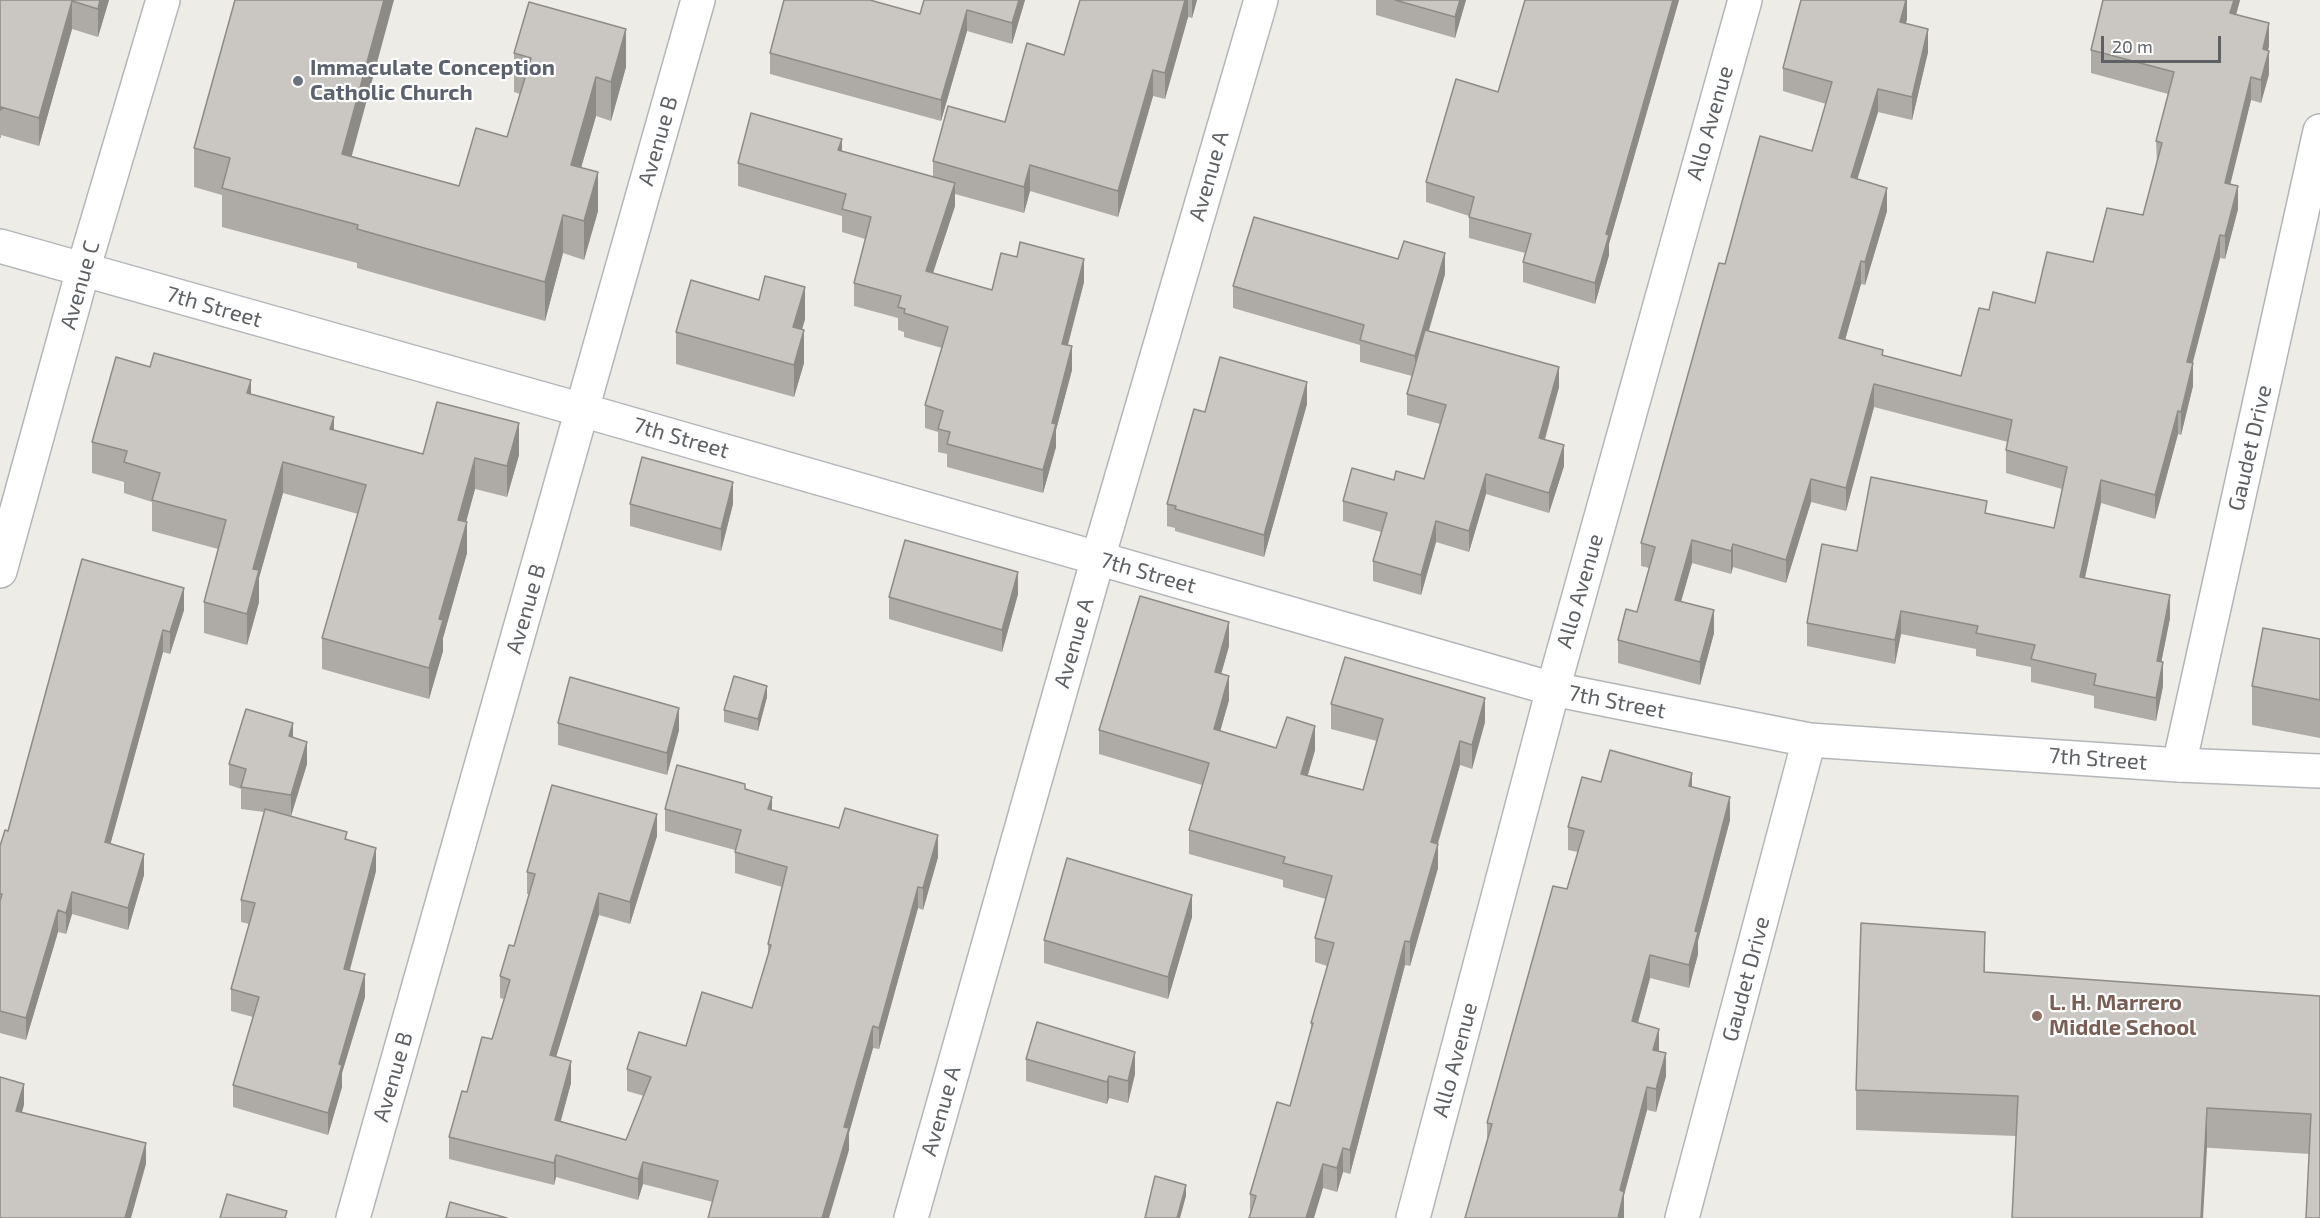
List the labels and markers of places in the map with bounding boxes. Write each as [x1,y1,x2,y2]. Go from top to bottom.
place label: Immaculate Conception Catholic Church [310,55,555,106]
marker: Immaculate Conception Catholic Church [291,74,305,88]
place label: L. H. Marrero Middle School [2049,990,2196,1042]
marker: L. H. Marrero Middle School [2030,1009,2044,1023]

